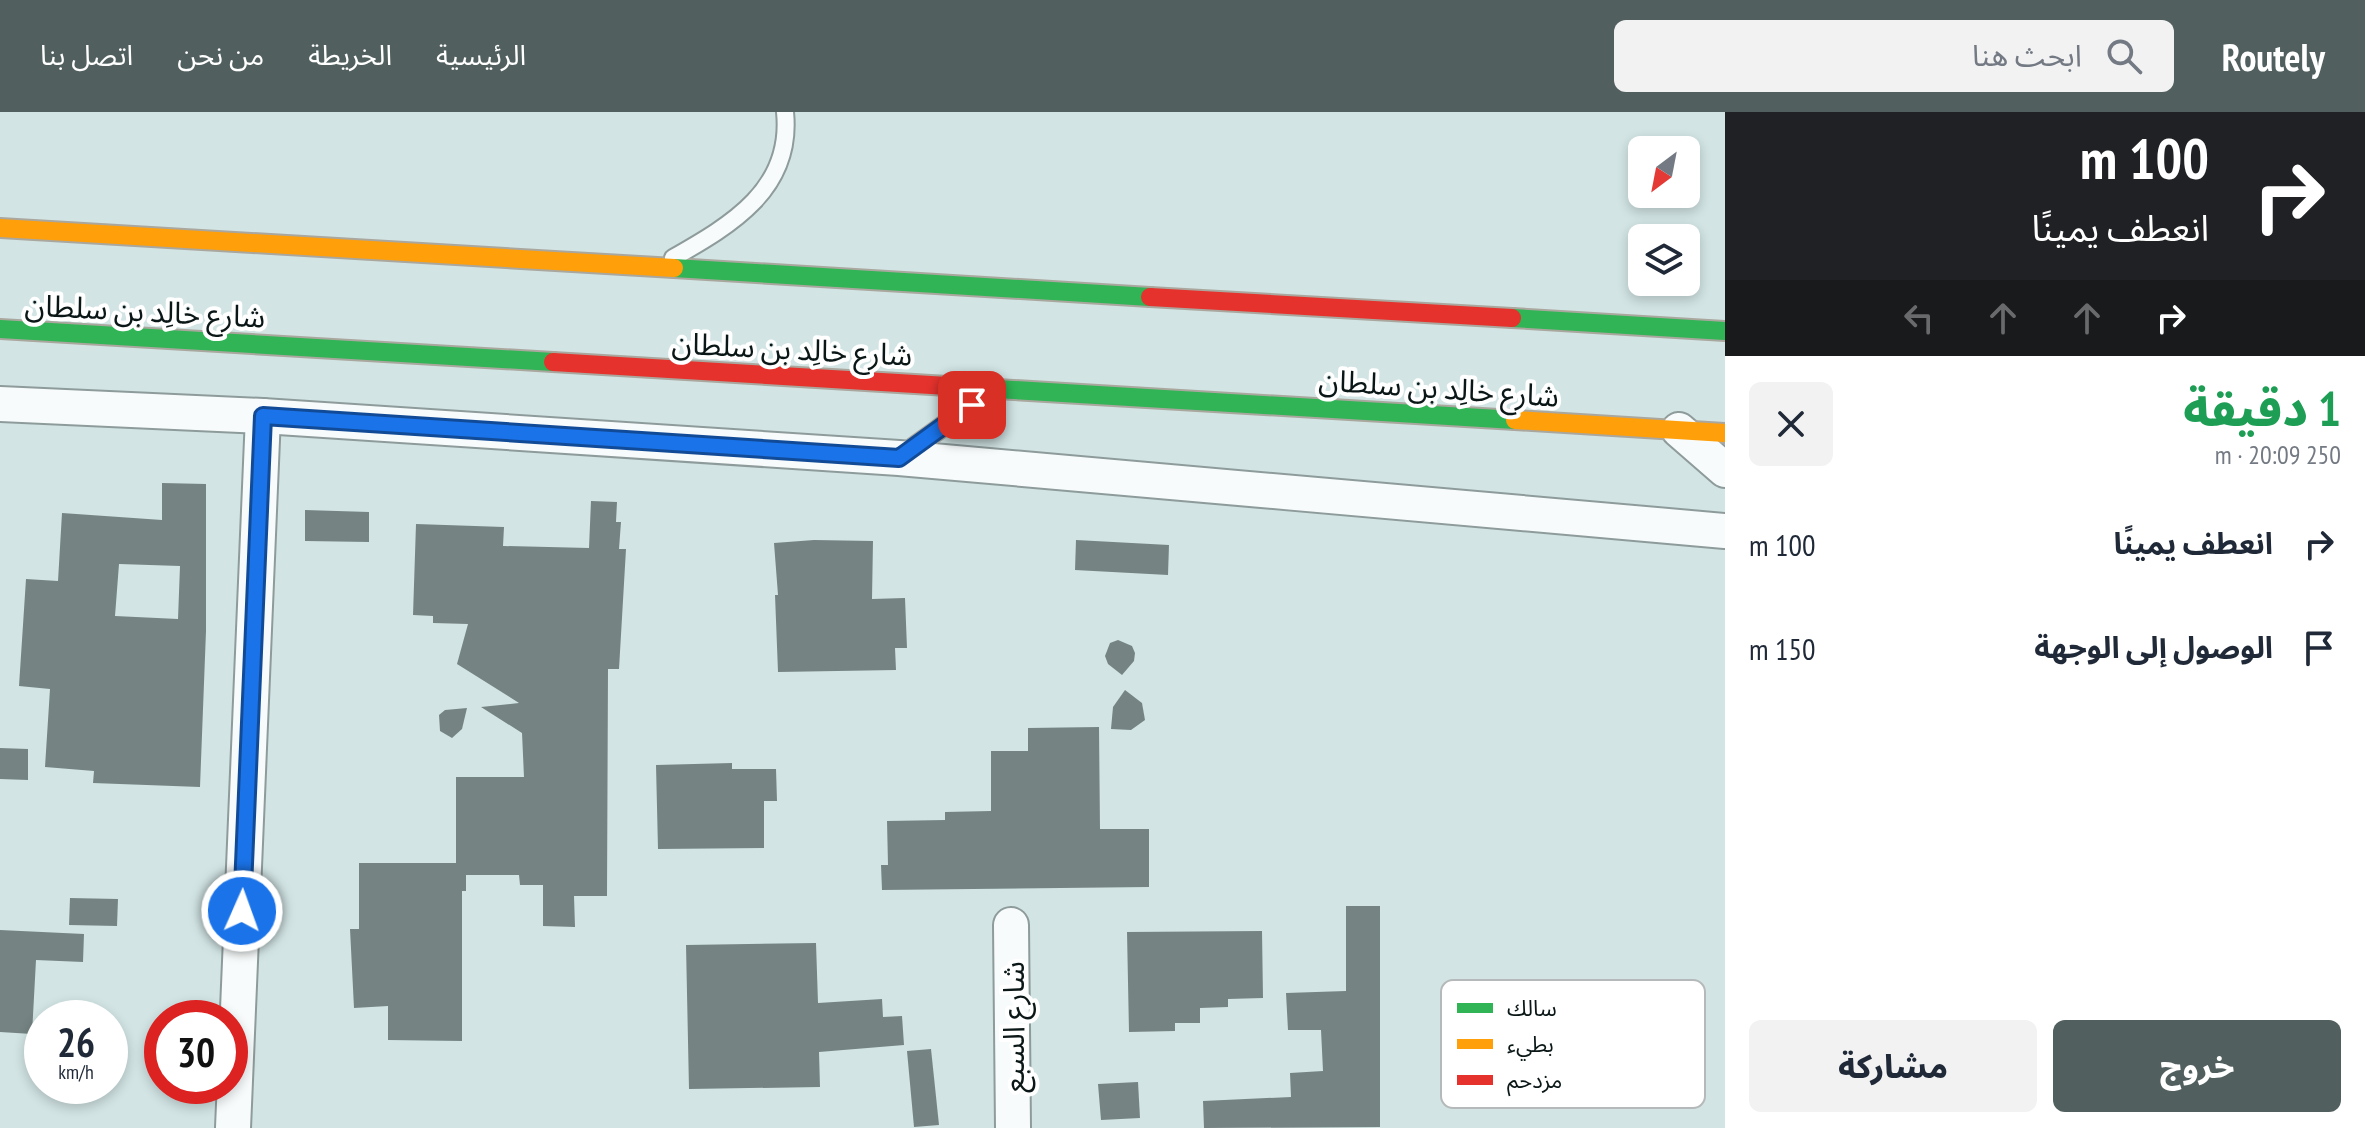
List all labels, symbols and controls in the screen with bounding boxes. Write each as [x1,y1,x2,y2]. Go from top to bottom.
search box [1614,20,2174,92]
text: Routely [2222,32,2325,81]
icon: search [2102,34,2146,78]
text: ابحث هنا [1972,35,2082,74]
text: اتصل بنا [40,36,133,73]
text: من نحن [177,36,264,73]
text: الخريطة [308,36,392,73]
text: الرئيسية [436,36,526,73]
text: 100 m [2080,122,2209,194]
north arrow [1628,136,1700,208]
map controls [1628,136,1700,296]
icon: right [2237,144,2341,248]
text: انعطف يمينًا [2031,204,2209,251]
button: layers [1628,224,1700,296]
street label: شارع خالِد بن سلطان [24,284,266,340]
icon: left [1897,296,1941,340]
icon: ahead [1981,296,2025,340]
icon: ahead [2065,296,2109,340]
icon: right [2149,296,2193,340]
street label: شارع خالِد بن سلطان [671,322,913,378]
street label: شارع خالِد بن سلطان [1317,359,1560,419]
pin [938,371,1006,439]
text: 1 دقيقة [2183,377,2341,439]
button: close [1749,382,1833,466]
icon: arrive [950,383,994,427]
text: 250 m · 20:09 [2215,438,2341,471]
icon: right [2297,522,2341,566]
text: انعطف يمينًا [2113,523,2273,562]
text: 100 m [1749,525,1815,564]
icon: arrive [2297,626,2341,670]
text: الوصول إلى الوجهة [2034,627,2273,666]
text: 150 m [1749,629,1815,668]
position arrow [200,869,284,953]
street label: شارع السبع [993,961,1036,1093]
legend [1441,980,1705,1108]
text: سالك [1507,994,1557,1022]
speed limit sign: 30 [144,1000,248,1104]
text: 26 [57,1016,95,1068]
button: مشاركة [1749,1020,2037,1112]
button: خروج [2053,1020,2341,1112]
text: بطيء [1507,1030,1554,1061]
text: km/h [58,1059,94,1085]
text: مزدحم [1507,1066,1562,1097]

